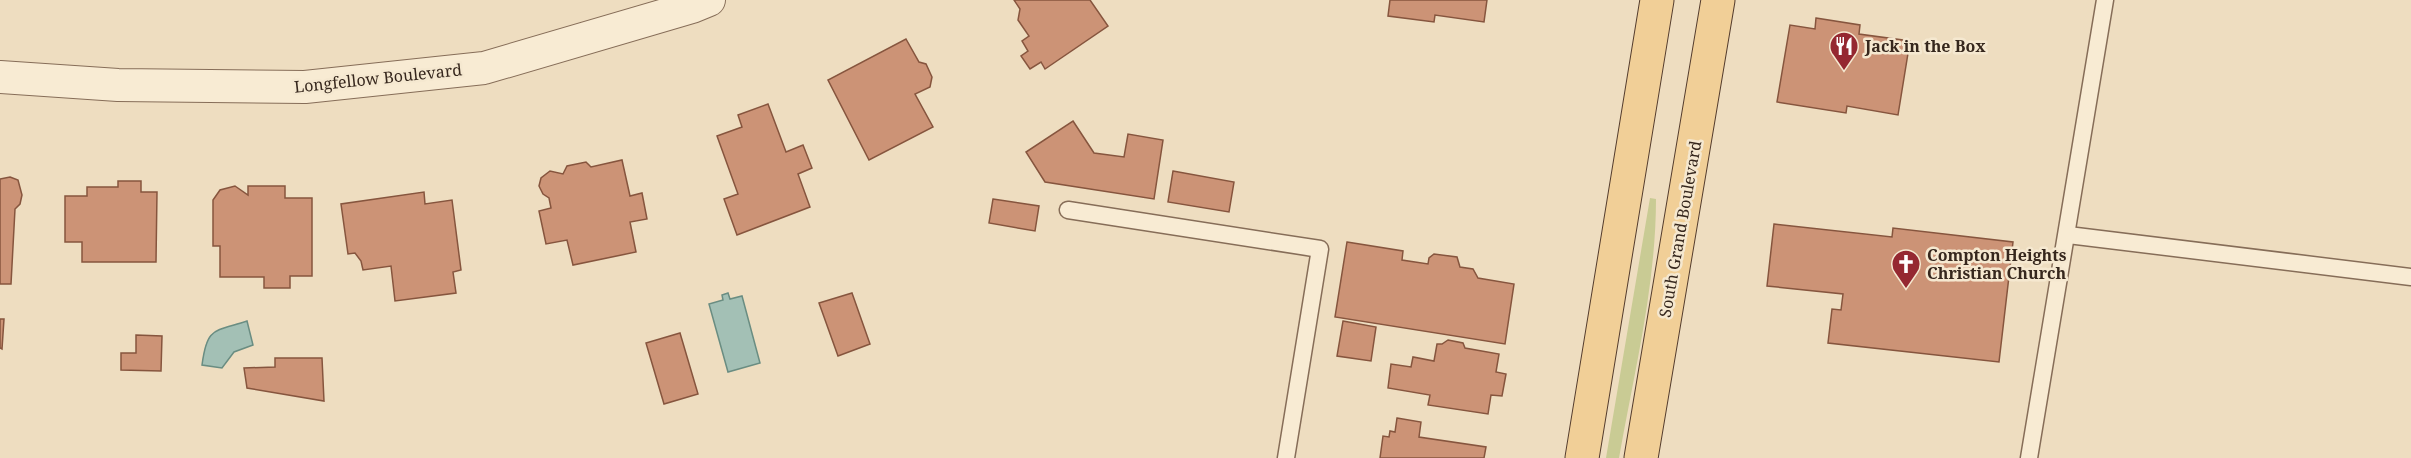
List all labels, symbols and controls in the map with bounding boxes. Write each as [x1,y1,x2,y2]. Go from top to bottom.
restaurant icon: Jack in the Box [1828,30,1860,72]
place label: Jack in the Box [1864,35,1986,57]
street label: Longfellow Boulevard [293,58,463,98]
street label: South Grand Boulevard [1654,139,1706,319]
place label: Compton Heights Christian Church [1927,244,2067,284]
church icon: Compton Heights Christian Church [1890,248,1922,290]

